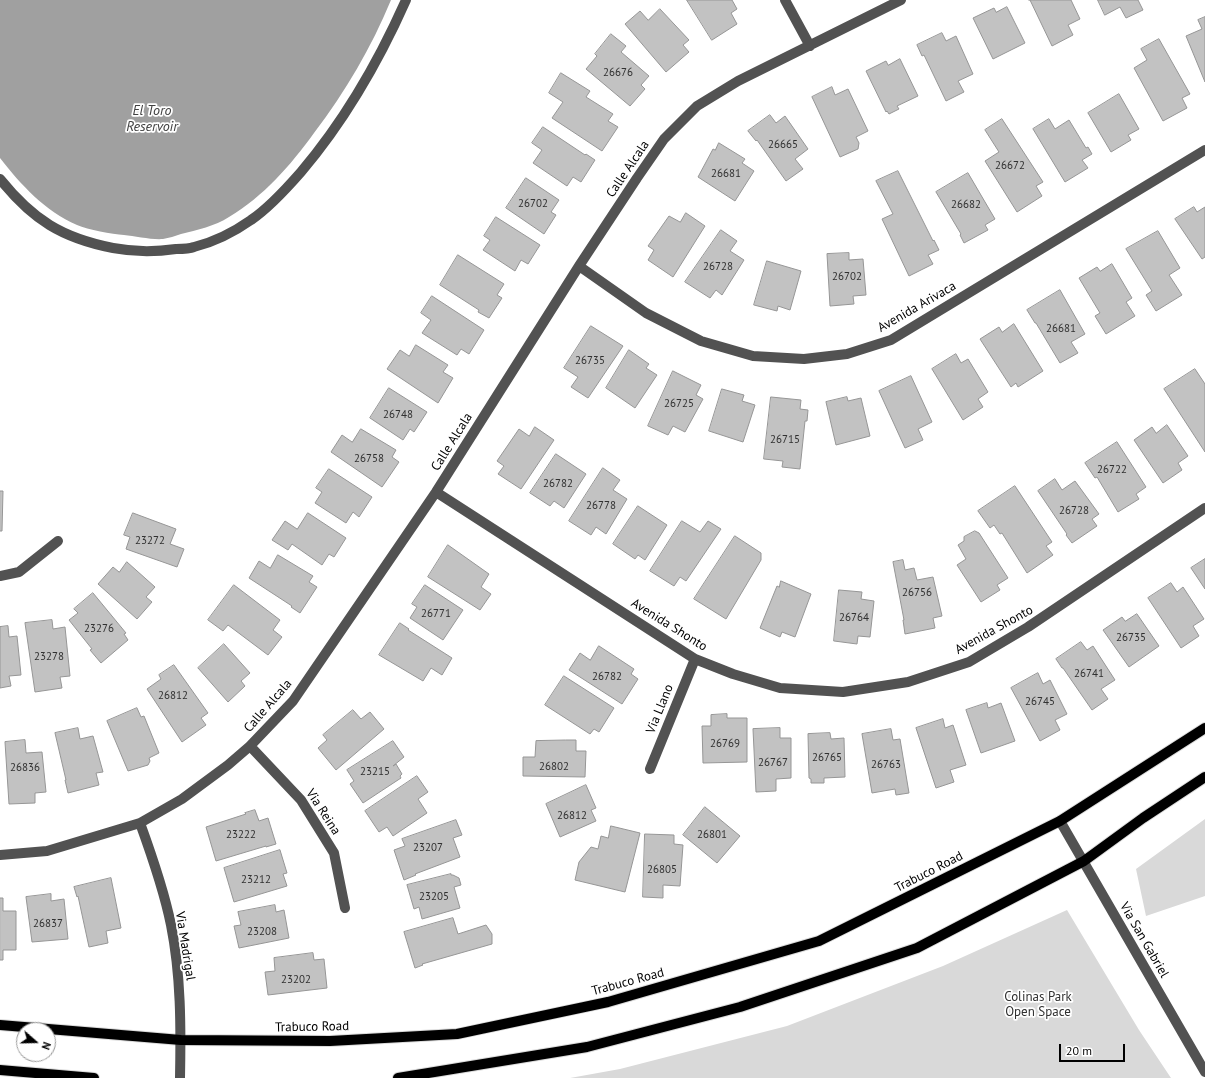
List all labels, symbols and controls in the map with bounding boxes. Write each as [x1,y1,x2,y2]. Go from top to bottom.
house number: 26676 [603,66,633,80]
water label: El Toro Reservoir [126,103,178,136]
street label: Calle Alcala [603,138,653,200]
house number: 26665 [768,138,798,152]
house number: 26672 [995,159,1025,173]
house number: 26681 [711,167,741,181]
house number: 26702 [518,197,548,211]
house number: 26682 [951,198,981,212]
house number: 26728 [703,260,733,274]
house number: 26702 [832,270,862,284]
street label: Avenida Arivaca [875,278,959,336]
house number: 26681 [1046,322,1076,336]
house number: 26735 [575,354,605,368]
house number: 26725 [664,397,694,411]
house number: 26748 [383,408,413,422]
street label: Calle Alcala [428,410,476,474]
house number: 26715 [770,433,800,447]
house number: 26758 [354,452,384,466]
house number: 26722 [1097,463,1127,477]
house number: 26782 [543,477,573,491]
house number: 26778 [586,499,616,513]
house number: 26728 [1059,504,1089,518]
house number: 23272 [135,534,165,548]
house number: 26756 [902,586,932,600]
street label: Avenida Shonto [628,595,710,655]
street label: Avenida Shonto [952,602,1036,658]
house number: 26771 [421,607,451,621]
house number: 26764 [839,611,869,625]
house number: 23276 [84,622,114,636]
house number: 26735 [1116,631,1146,645]
house number: 23278 [34,650,64,664]
house number: 26741 [1074,667,1104,681]
house number: 26782 [592,670,622,684]
street label: Calle Alcala [241,676,295,736]
street label: Via Llano [643,682,677,736]
house number: 26812 [158,689,188,703]
house number: 26745 [1025,695,1055,709]
house number: 26769 [710,737,740,751]
house number: 26765 [812,751,842,765]
house number: 26767 [758,756,788,770]
house number: 26763 [871,758,901,772]
house number: 26802 [539,760,569,774]
house number: 26836 [10,761,40,775]
house number: 23215 [360,765,390,779]
street label: Via Reina [302,786,344,838]
house number: 26812 [557,809,587,823]
house number: 23222 [226,828,256,842]
house number: 26801 [697,828,727,842]
house number: 23207 [413,841,443,855]
street label: Trabuco Road [892,848,966,896]
house number: 26805 [647,863,677,877]
house number: 23212 [241,873,271,887]
house number: 23205 [419,890,449,904]
street label: Via San Gabriel [1116,900,1172,980]
street label: Via Madrigal [172,910,198,982]
house number: 26837 [33,917,63,931]
house number: 23208 [247,925,277,939]
street label: Trabuco Road [590,965,666,999]
house number: 23202 [281,973,311,987]
park label: Colinas Park Open Space [1004,989,1072,1020]
street label: Trabuco Road [275,1019,349,1035]
north arrow [16,1022,56,1062]
scale bar [1061,1036,1127,1062]
text: N [39,1040,54,1052]
text: 20 m [1066,1043,1092,1058]

